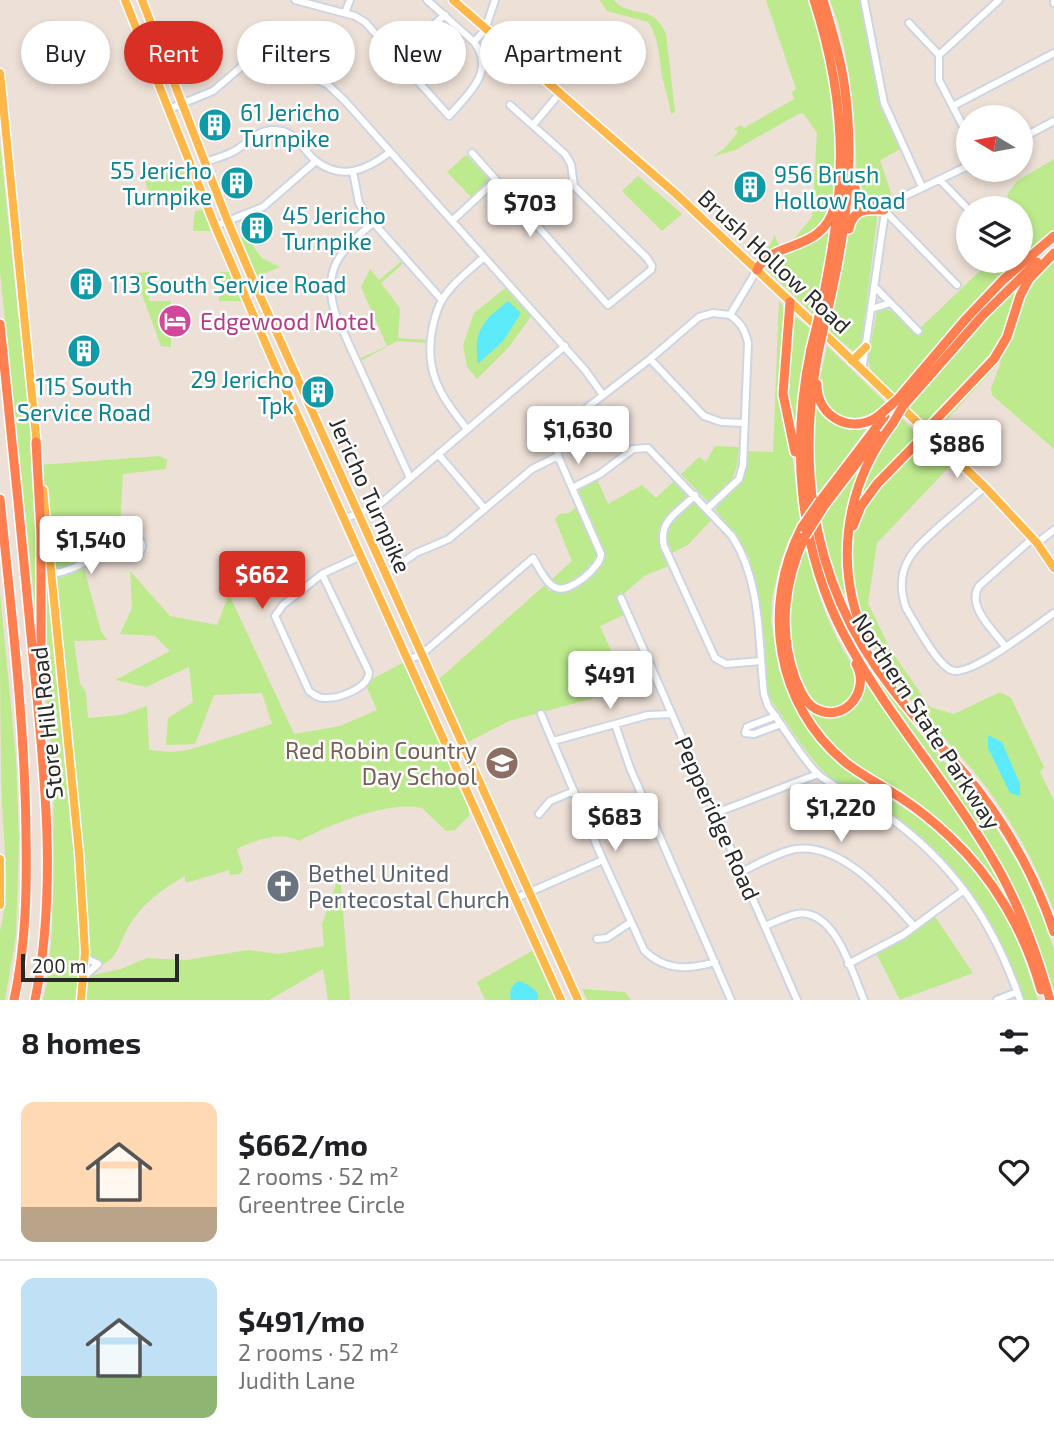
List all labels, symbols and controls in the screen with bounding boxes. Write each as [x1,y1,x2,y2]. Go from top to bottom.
chip: Buy [21,21,110,84]
chip: Rent [124,21,223,84]
chip: Filters [237,21,355,84]
chip: New [369,21,466,84]
chip: Apartment [480,21,646,84]
place label: 61 Jericho Turnpike [240,98,340,152]
north arrow [956,105,1032,182]
map controls [956,105,1033,273]
building icon: 61 Jericho Turnpike [196,106,234,144]
place label: 55 Jericho Turnpike [110,156,212,210]
place label: 956 Brush Hollow Road [774,160,906,214]
building icon: 55 Jericho Turnpike [218,164,256,202]
building icon: 956 Brush Hollow Road [731,168,769,206]
pin: $703 [489,180,571,239]
street label: Brush Hollow Road [693,183,857,339]
text: $703 [503,188,557,216]
button: layers [956,196,1033,273]
place label: 45 Jericho Turnpike [282,201,386,255]
building icon: 45 Jericho Turnpike [238,209,276,247]
building icon: 113 South Service Road [67,265,105,303]
place label: 113 South Service Road [110,270,346,298]
hotel icon: Edgewood Motel [156,302,194,340]
place label: Edgewood Motel [200,307,376,335]
building icon: 115 South Service Road [65,332,103,370]
place label: 29 Jericho Tpk [190,365,294,419]
place label: 115 South Service Road [17,372,151,426]
building icon: 29 Jericho Tpk [299,373,337,411]
pin: $1,630 [521,406,635,466]
street label: Jericho Turnpike [324,413,418,577]
text: $1,630 [543,415,613,443]
pin: $886 [916,420,998,480]
text: $886 [929,429,985,457]
pin: $1,540 [34,516,148,576]
text: $1,540 [56,525,126,553]
pin: $662 [221,552,303,611]
text: $662 [235,560,289,588]
street label: Northern State Parkway [847,608,1007,834]
street label: Store Hill Road [24,645,68,801]
pin: $491 [569,652,651,711]
text: $491 [584,660,636,688]
street label: Pepperidge Road [669,732,767,904]
place label: Red Robin Country Day School [285,736,477,790]
school or university icon: Red Robin Country Day School [483,744,521,782]
pin: $1,220 [784,784,898,844]
text: $1,220 [806,793,876,821]
pin: $683 [574,794,656,853]
text: $683 [588,802,642,830]
place label: Bethel United Pentecostal Church [308,859,510,913]
church icon: Bethel United Pentecostal Church [264,867,302,905]
scale bar [21,951,178,983]
text: 200 m [32,954,86,977]
icon: filters [995,1023,1033,1061]
text: 8 homes [21,1024,141,1060]
text: $662/mo [238,1126,368,1162]
icon: home [77,1130,161,1214]
icon: heart [995,1153,1033,1191]
text: 2 rooms · 52 m² [238,1162,399,1190]
text: Greentree Circle [238,1190,405,1218]
text: $491/mo [238,1302,365,1338]
icon: home [77,1306,161,1390]
icon: heart [995,1329,1033,1367]
text: 2 rooms · 52 m² [238,1338,399,1366]
text: Judith Lane [238,1366,355,1394]

